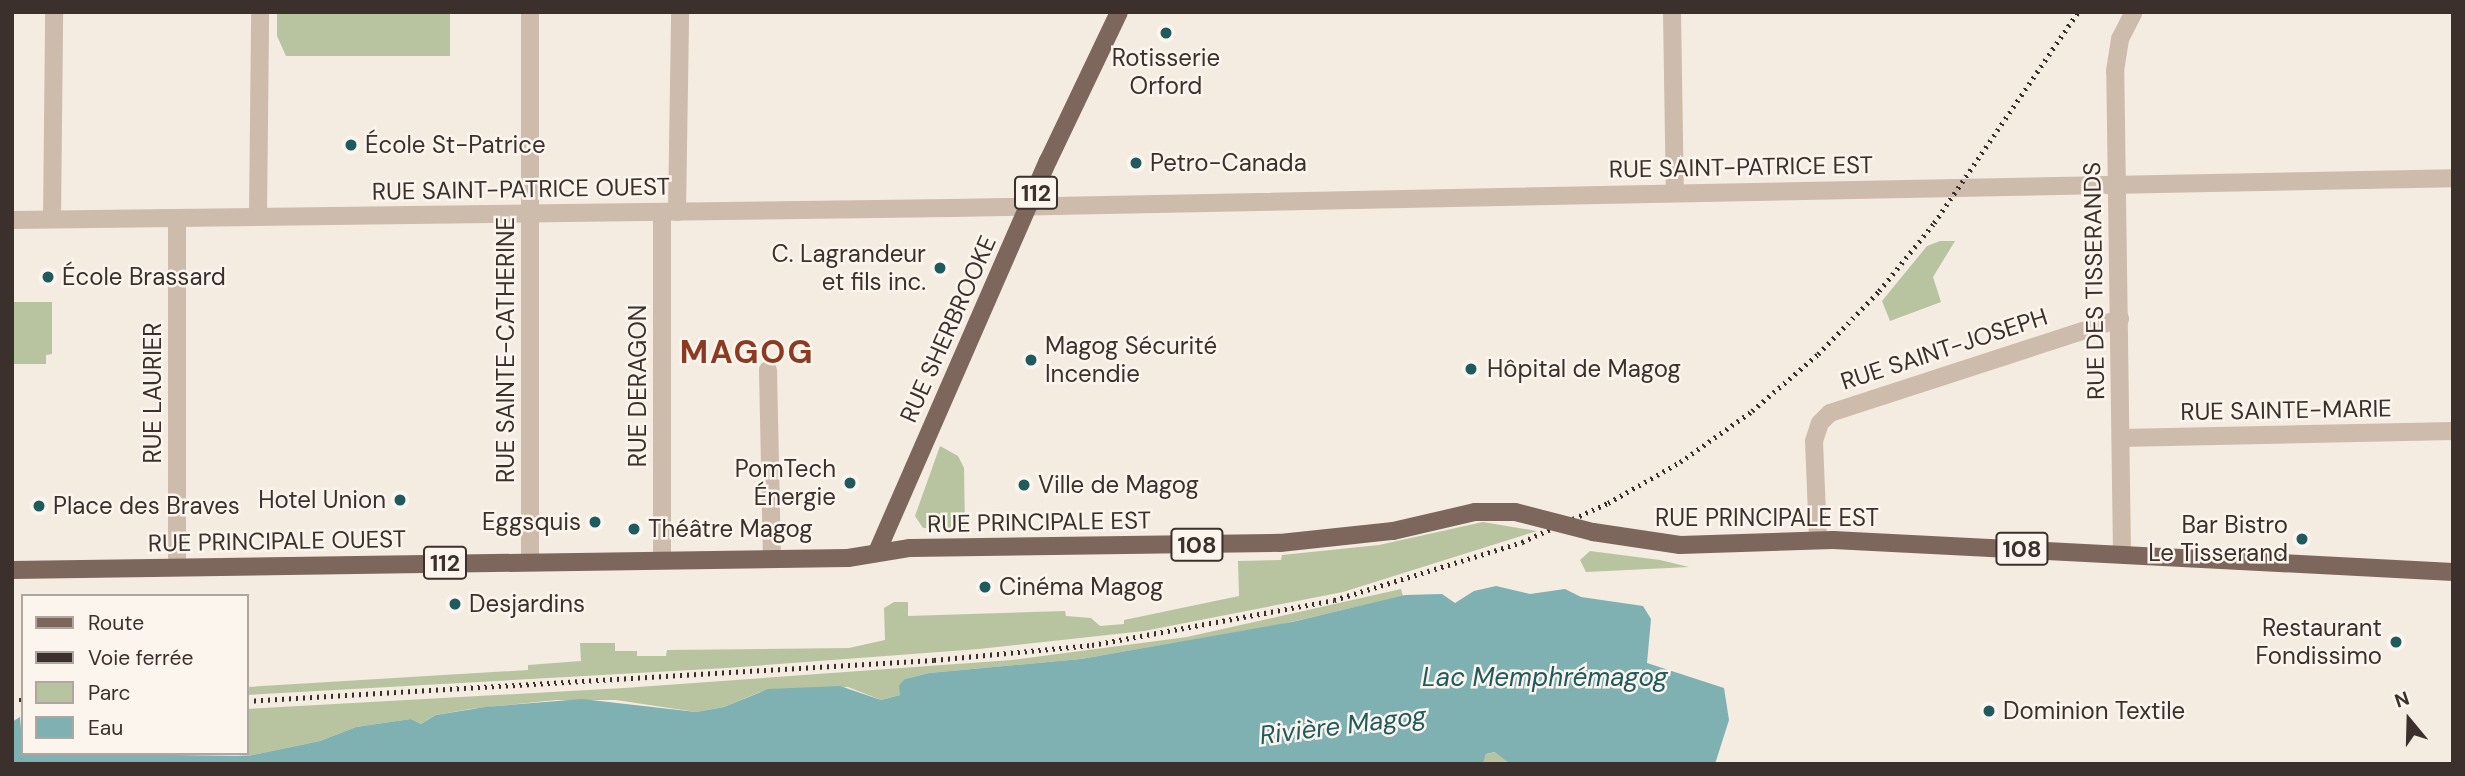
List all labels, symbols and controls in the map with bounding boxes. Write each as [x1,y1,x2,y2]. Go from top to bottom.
marker: Rotisserie Orford [1158,25,1174,41]
place label: Rotisserie Orford [1112,44,1220,100]
place label: École St-Patrice [365,131,546,159]
marker: École St-Patrice [343,137,359,153]
place label: Petro-Canada [1150,149,1307,177]
street label: RUE SAINT-PATRICE EST [1609,150,1873,184]
marker: Petro-Canada [1128,155,1144,171]
street label: RUE DES TISSERANDS [2078,162,2110,400]
street label: RUE SAINT-PATRICE OUEST [372,172,670,206]
road number: 112 [1013,174,1059,212]
street label: RUE SAINTE-CATHERINE [492,217,520,483]
street label: RUE SHERBROOKE [894,231,1002,427]
place label: C. Lagrandeur et fils inc. [772,240,926,296]
marker: C. Lagrandeur et fils inc. [932,260,948,276]
place label: École Brassard [62,263,226,291]
marker: École Brassard [40,269,56,285]
street label: RUE SAINT-JOSEPH [1837,302,2051,396]
street label: RUE DERAGON [624,305,652,467]
street label: RUE LAURIER [139,322,167,464]
place label: Magog Sécurité Incendie [1045,332,1217,388]
district label: MAGOG [680,333,814,371]
marker: Magog Sécurité Incendie [1023,352,1039,368]
place label: Hôpital de Magog [1487,355,1681,383]
marker: Hôpital de Magog [1461,359,1481,379]
street label: RUE SAINTE-MARIE [2180,394,2392,426]
place label: PomTech Énergie [735,455,836,511]
place label: Ville de Magog [1038,471,1199,499]
marker: PomTech Énergie [842,475,858,491]
marker: Ville de Magog [1016,477,1032,493]
place label: Hotel Union [258,486,386,514]
place label: Place des Braves [53,492,240,520]
marker: Hotel Union [392,492,408,508]
marker: Place des Braves [31,498,47,514]
street label: RUE PRINCIPALE EST [1655,504,1879,532]
street label: RUE PRINCIPALE EST [927,506,1151,538]
place label: Eggsquis [482,508,581,536]
place label: Bar Bistro Le Tisserand [2148,511,2288,567]
marker: Eggsquis [587,514,603,530]
place label: Théâtre Magog [648,515,813,543]
marker: Théâtre Magog [626,521,642,537]
street label: RUE PRINCIPALE OUEST [148,524,406,558]
road number: 108 [1169,526,1225,565]
road number: 108 [1994,530,2050,568]
marker: Bar Bistro Le Tisserand [2294,531,2310,547]
road number: 112 [422,544,468,582]
place label: Cinéma Magog [999,573,1163,601]
marker: Cinéma Magog [977,579,993,595]
place label: Desjardins [469,590,585,618]
legend [21,594,248,755]
marker: Desjardins [447,596,463,612]
text: Route [88,609,144,637]
place label: Restaurant Fondissimo [2255,614,2382,670]
marker: Restaurant Fondissimo [2388,634,2404,650]
text: Voie ferrée [88,644,193,672]
water label: Lac Memphrémagog [1422,662,1668,694]
text: Parc [88,679,131,707]
north arrow [2374,685,2444,755]
text: N [2391,686,2413,714]
place label: Dominion Textile [2003,697,2185,725]
water label: Rivière Magog [1258,700,1428,752]
marker: Dominion Textile [1981,703,1997,719]
text: Eau [88,714,123,742]

